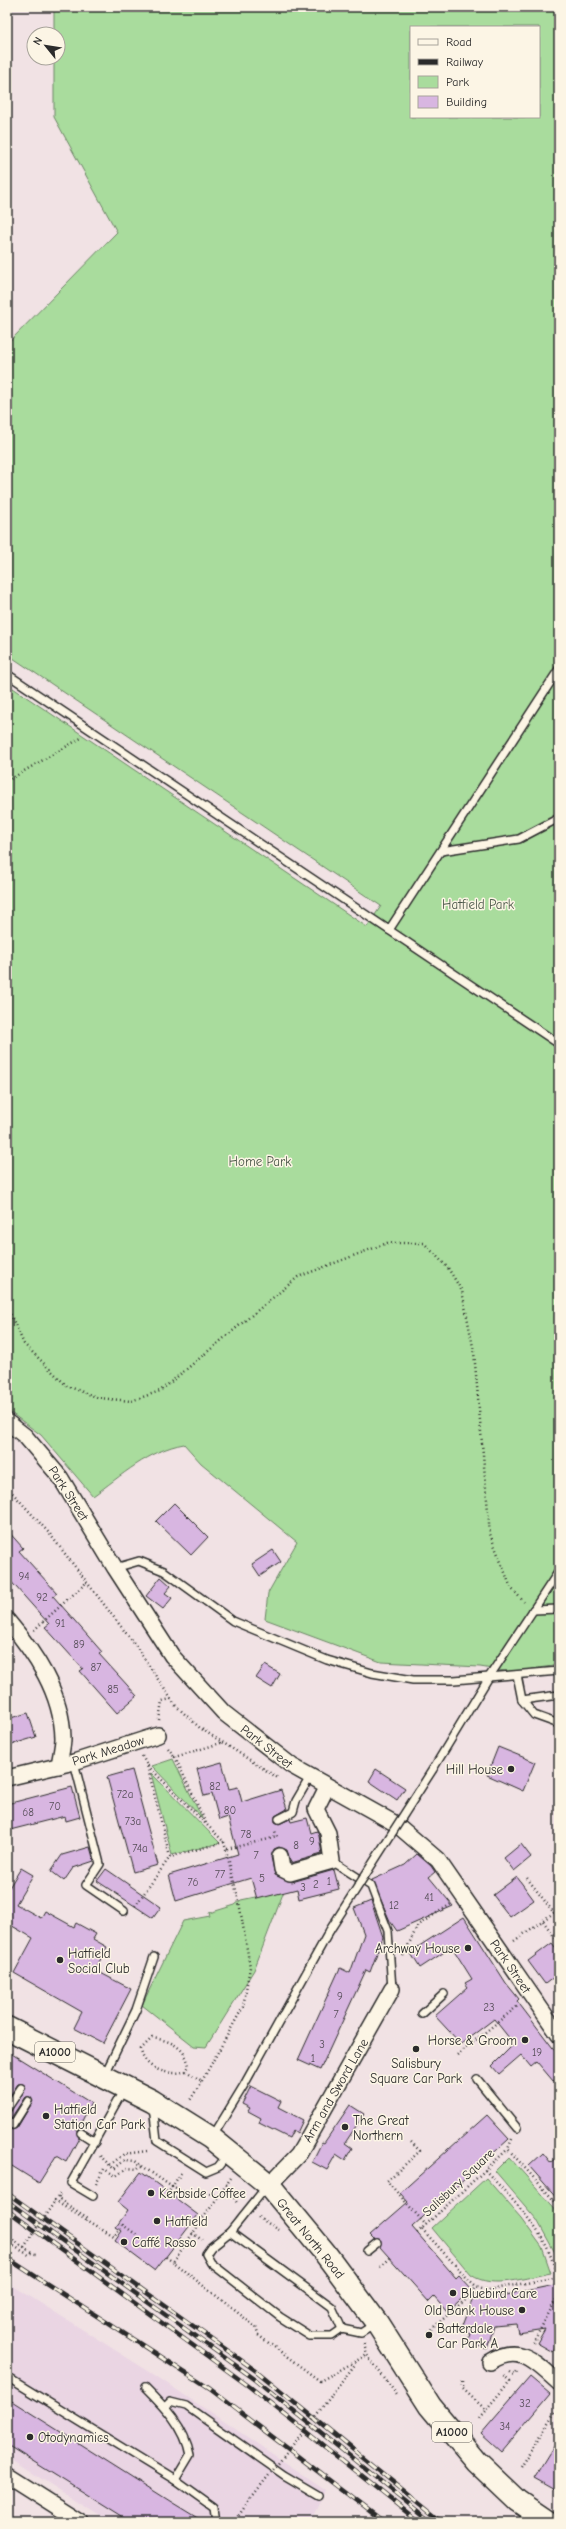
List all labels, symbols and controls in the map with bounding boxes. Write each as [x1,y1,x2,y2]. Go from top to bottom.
north arrow [26,26,66,66]
legend [410,26,540,118]
text: N [30,35,45,48]
text: Road [446,35,472,49]
text: Railway [446,55,484,69]
text: Park [446,75,469,89]
text: Building [446,95,487,109]
park label: Hatfield Park [442,897,515,912]
park label: Home Park [229,1154,292,1169]
street label: Park Street [45,1463,92,1524]
house number: 94 [18,1570,30,1583]
house number: 92 [36,1591,48,1604]
house number: 91 [55,1617,65,1630]
house number: 89 [73,1638,85,1651]
house number: 87 [91,1661,101,1674]
house number: 85 [107,1683,119,1696]
street label: Park Street [238,1721,297,1772]
street label: Park Meadow [70,1732,146,1769]
place label: Hill House [446,1762,503,1777]
marker: Hill House [506,1764,516,1774]
house number: 82 [209,1780,221,1793]
house number: 72a [117,1788,133,1801]
house number: 70 [49,1800,61,1813]
house number: 80 [224,1804,236,1817]
house number: 68 [22,1806,34,1819]
house number: 73a [125,1815,141,1828]
house number: 78 [241,1828,252,1841]
house number: 9 [309,1835,315,1848]
house number: 8 [293,1839,299,1852]
house number: 74a [132,1842,148,1855]
house number: 7 [253,1849,259,1862]
house number: 77 [215,1868,225,1881]
house number: 5 [259,1872,265,1885]
house number: 1 [327,1875,331,1888]
house number: 76 [187,1876,199,1889]
house number: 2 [313,1878,319,1891]
house number: 3 [300,1881,306,1894]
house number: 41 [424,1891,434,1904]
house number: 12 [389,1899,399,1912]
street label: Park Street [487,1936,535,1997]
place label: Archway House [375,1941,460,1956]
marker: Archway House [463,1943,473,1953]
place label: Hatfield Social Club [68,1946,130,1976]
marker: Hatfield Social Club [55,1955,65,1965]
house number: 9 [337,1990,343,2003]
house number: 23 [483,2001,495,2014]
house number: 7 [333,2008,339,2021]
place label: Horse & Groom [428,2033,517,2048]
street label: Arm and Sword Lane [300,2035,371,2145]
marker: Horse & Groom [520,2035,530,2045]
house number: 3 [319,2038,325,2051]
road number: A1000 [35,2042,75,2062]
marker: Salisbury Square Car Park [411,2044,421,2054]
house number: 19 [532,2046,542,2059]
house number: 1 [311,2052,315,2065]
place label: Salisbury Square Car Park [370,2056,463,2086]
place label: Hatfield Station Car Park [54,2102,146,2132]
marker: Hatfield Station Car Park [41,2111,51,2121]
place label: The Great Northern [353,2113,410,2143]
marker: The Great Northern [340,2122,350,2132]
street label: Salisbury Square [419,2145,498,2219]
place label: Kerbside Coffee [159,2186,246,2201]
marker: Kerbside Coffee [146,2188,156,2198]
street label: Great North Road [274,2195,348,2282]
place label: Hatfield [165,2214,208,2229]
marker: Hatfield [152,2216,162,2226]
place label: Caffé Rosso [132,2235,197,2250]
marker: Caffé Rosso [119,2237,129,2247]
place label: Bluebird Care [461,2286,538,2301]
marker: Bluebird Care [448,2288,458,2298]
place label: Old Bank House [424,2303,514,2318]
marker: Old Bank House [517,2305,527,2315]
place label: Batterdale Car Park A [437,2321,498,2351]
marker: Batterdale Car Park A [424,2330,434,2340]
house number: 32 [519,2397,531,2410]
house number: 34 [500,2420,510,2433]
road number: A1000 [432,2422,472,2442]
place label: Otodynamics [38,2430,109,2445]
marker: Otodynamics [25,2432,35,2442]

